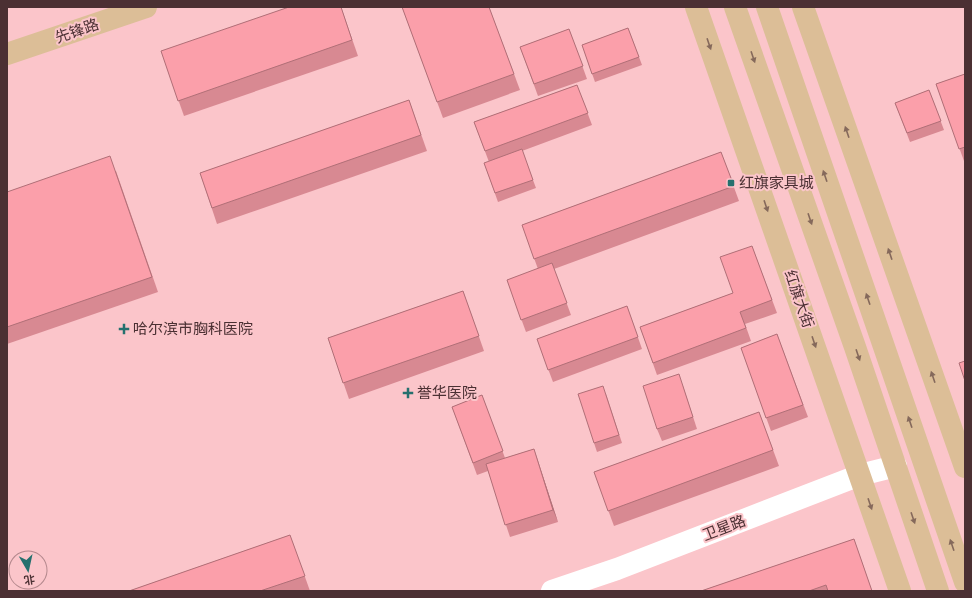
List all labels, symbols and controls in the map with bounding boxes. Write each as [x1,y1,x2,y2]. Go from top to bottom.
street label: 先锋路 [52,14,101,47]
one-way arrow [707,38,713,50]
one-way arrow [750,51,756,63]
one-way arrow [844,125,850,137]
one-way arrow [822,170,828,182]
place label: 红旗家具城 [739,173,814,192]
marker: 红旗家具城 [726,178,736,188]
one-way arrow [764,201,770,213]
one-way arrow [807,214,813,226]
one-way arrow [887,248,893,260]
street label: 红旗大街 [781,267,818,330]
one-way arrow [864,293,870,305]
place label: 哈尔滨市胸科医院 [133,319,253,338]
marker: 哈尔滨市胸科医院 [118,323,130,335]
one-way arrow [811,336,817,348]
one-way arrow [855,349,861,361]
one-way arrow [930,371,936,383]
place label: 誉华医院 [417,383,477,402]
marker: 誉华医院 [402,387,414,399]
one-way arrow [907,416,913,428]
one-way arrow [868,499,874,511]
street label: 卫星路 [699,511,748,544]
one-way arrow [911,512,917,524]
one-way arrow [949,539,955,551]
north arrow [8,550,48,590]
text: 北 [23,572,36,588]

